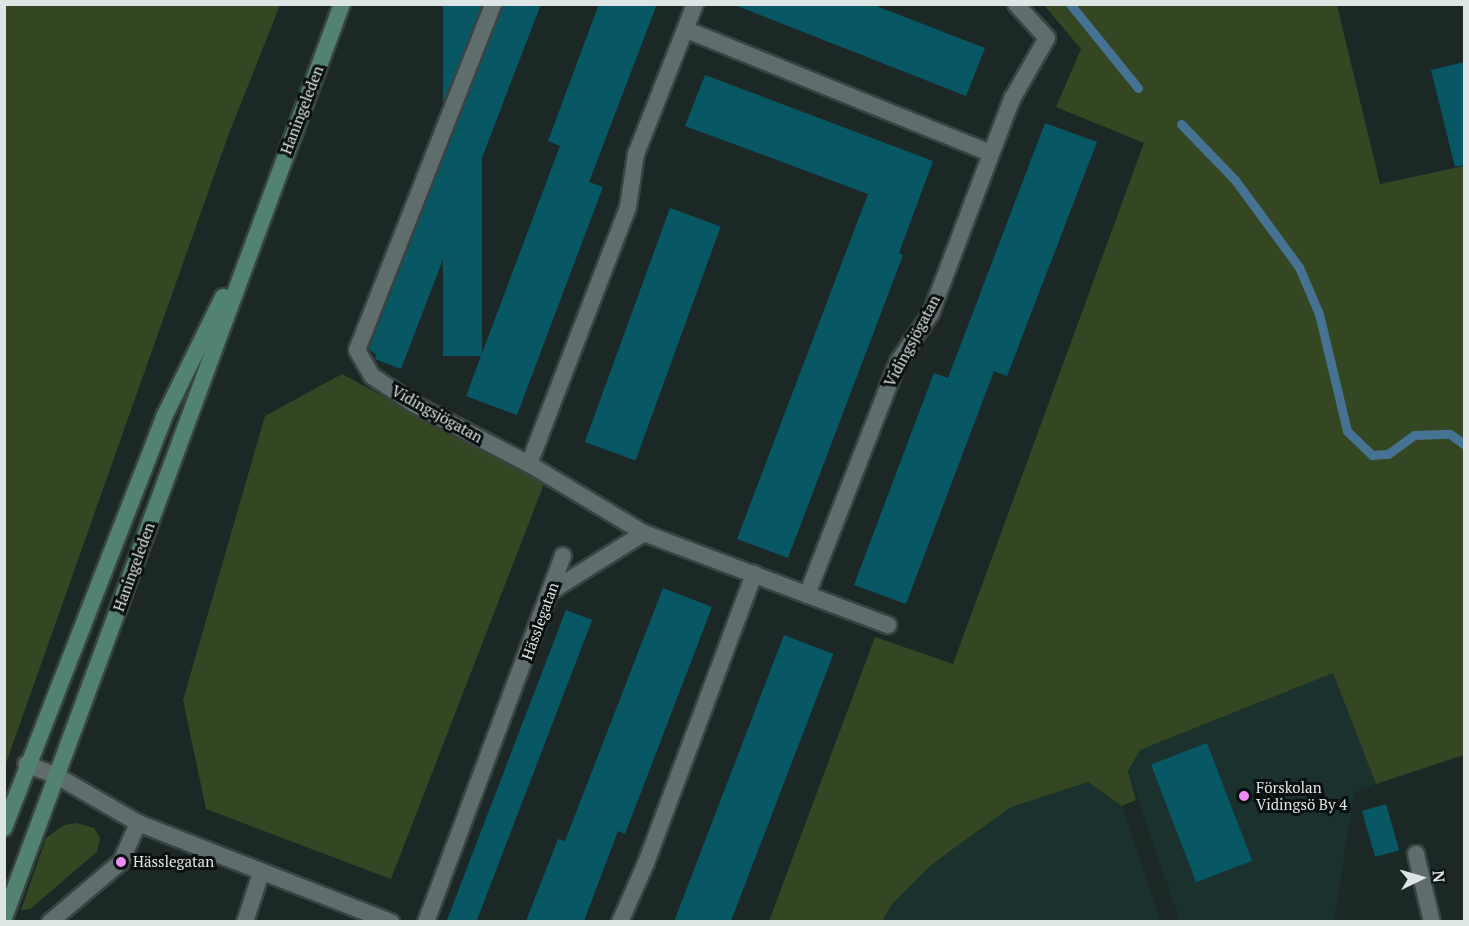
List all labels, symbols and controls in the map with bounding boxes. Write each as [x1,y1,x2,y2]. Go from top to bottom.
street label: Haningeleden [277,63,327,157]
street label: Vidingsjögatan [880,292,944,390]
street label: Vidingsjögatan [388,382,486,446]
street label: Haningeleden [110,520,158,614]
street label: Hässlegatan [518,580,562,662]
place label: Förskolan Vidingsö By 4 [1256,778,1347,813]
marker: Förskolan Vidingsö By 4 [1237,789,1251,803]
north arrow [1391,848,1451,908]
place label: Hässlegatan [133,853,214,871]
marker: Hässlegatan [114,855,128,869]
text: N [1427,869,1450,883]

